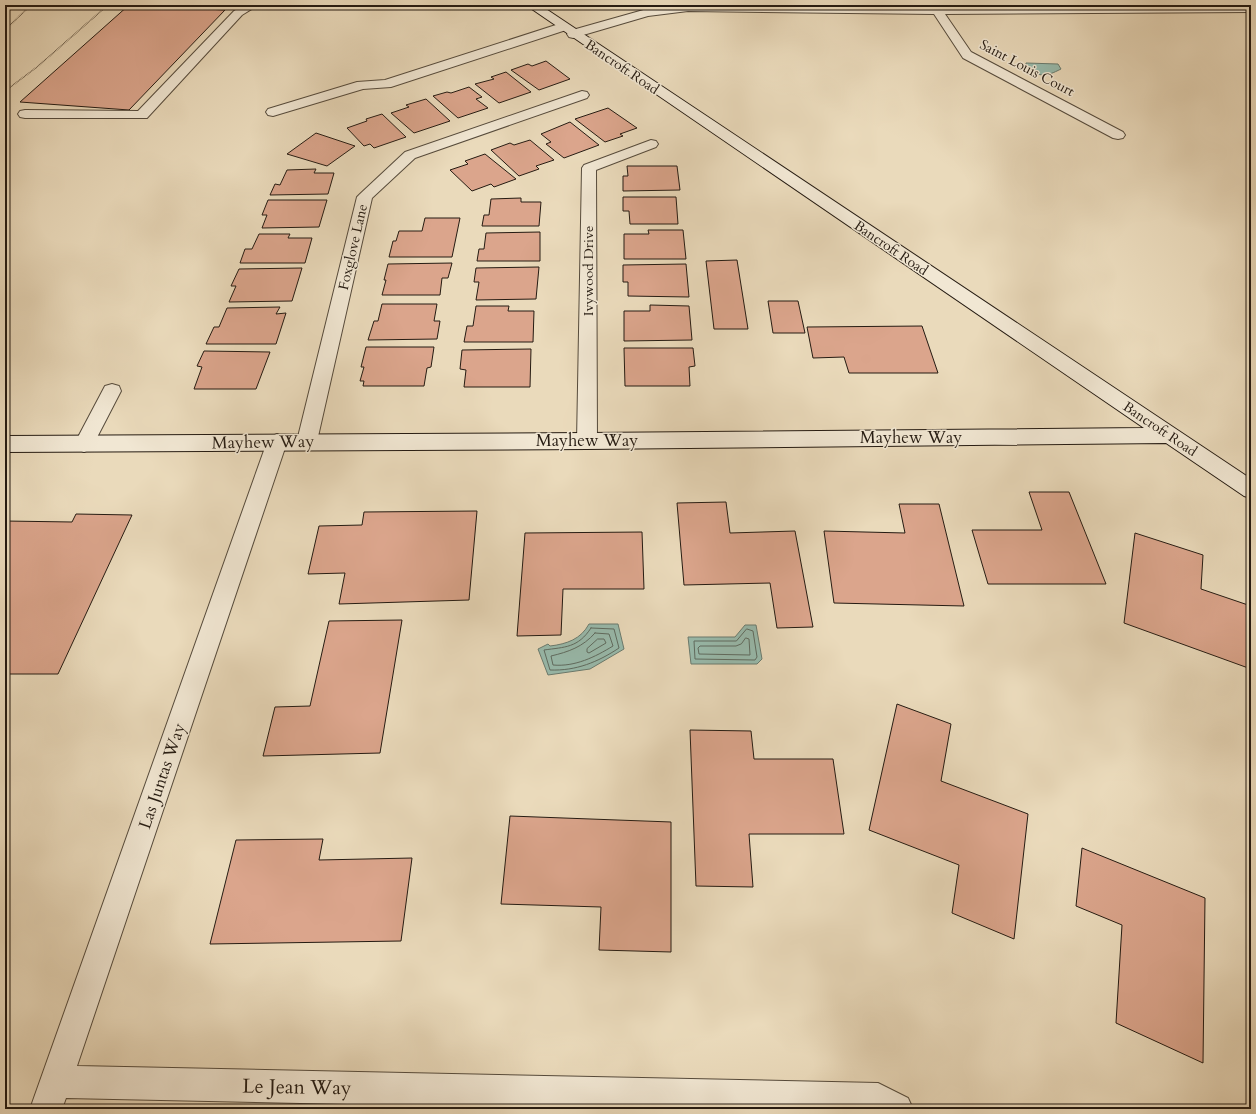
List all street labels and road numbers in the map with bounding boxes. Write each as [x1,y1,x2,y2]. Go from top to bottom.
street label: Bancroft Road [581,35,663,99]
street label: Saint Louis Court [976,35,1078,101]
street label: Foxglove Lane [334,202,372,292]
street label: Bancroft Road [850,216,932,280]
street label: Ivywood Drive [579,226,598,316]
street label: Bancroft Road [1119,397,1201,461]
street label: Mayhew Way [860,426,962,449]
street label: Mayhew Way [536,429,638,452]
street label: Mayhew Way [211,430,315,454]
street label: Las Juntas Way [133,720,191,832]
street label: Le Jean Way [242,1073,352,1101]

